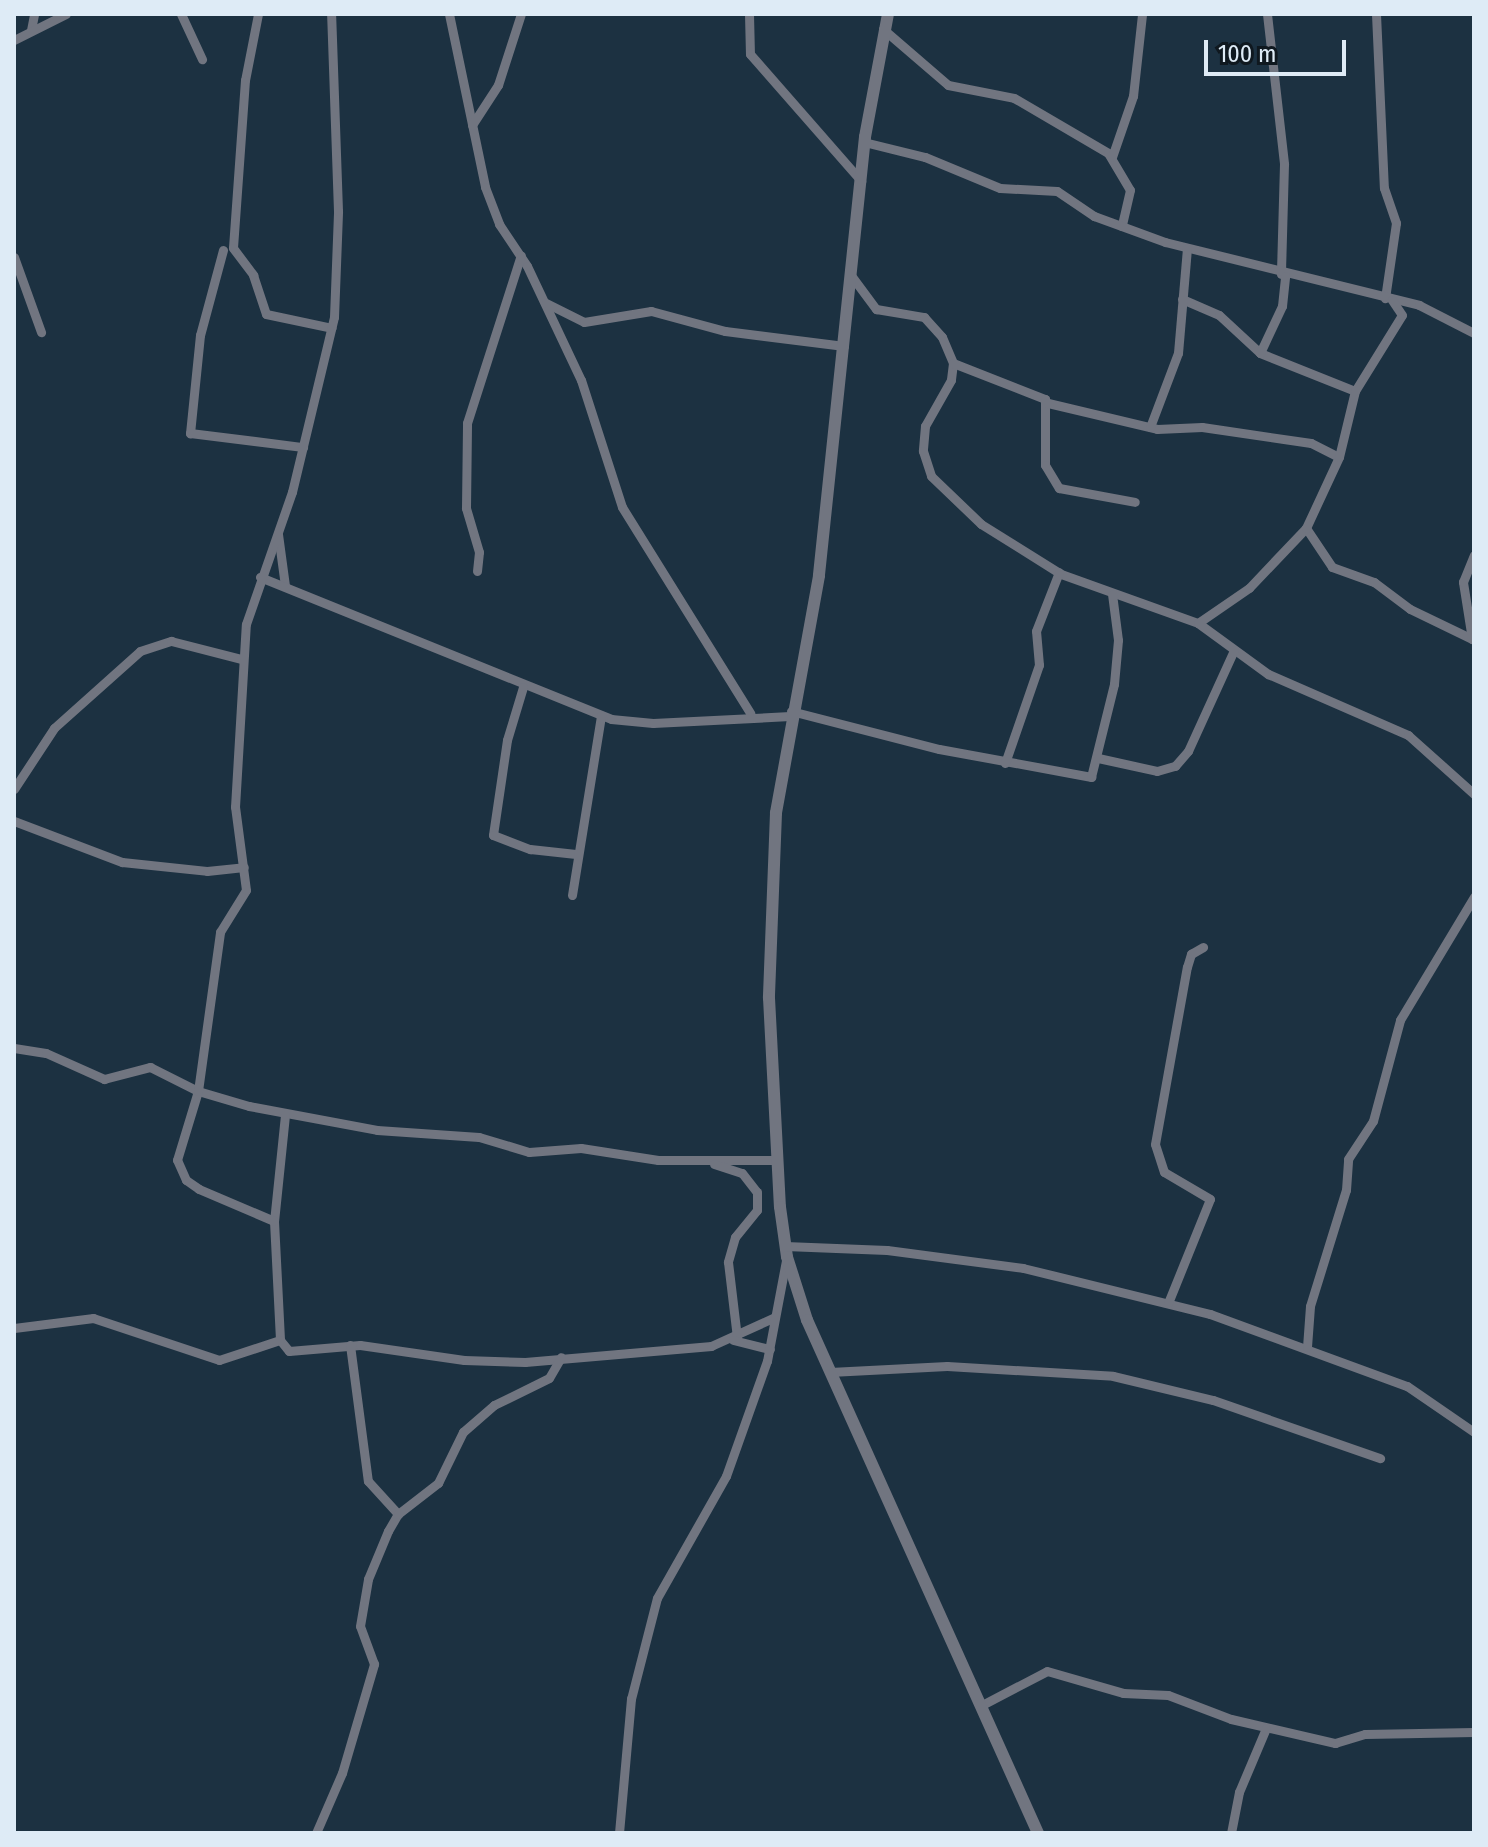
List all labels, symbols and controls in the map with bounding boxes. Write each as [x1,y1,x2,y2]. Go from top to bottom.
scale bar [1208,24,1350,74]
text: 100 m [1218,40,1276,68]

